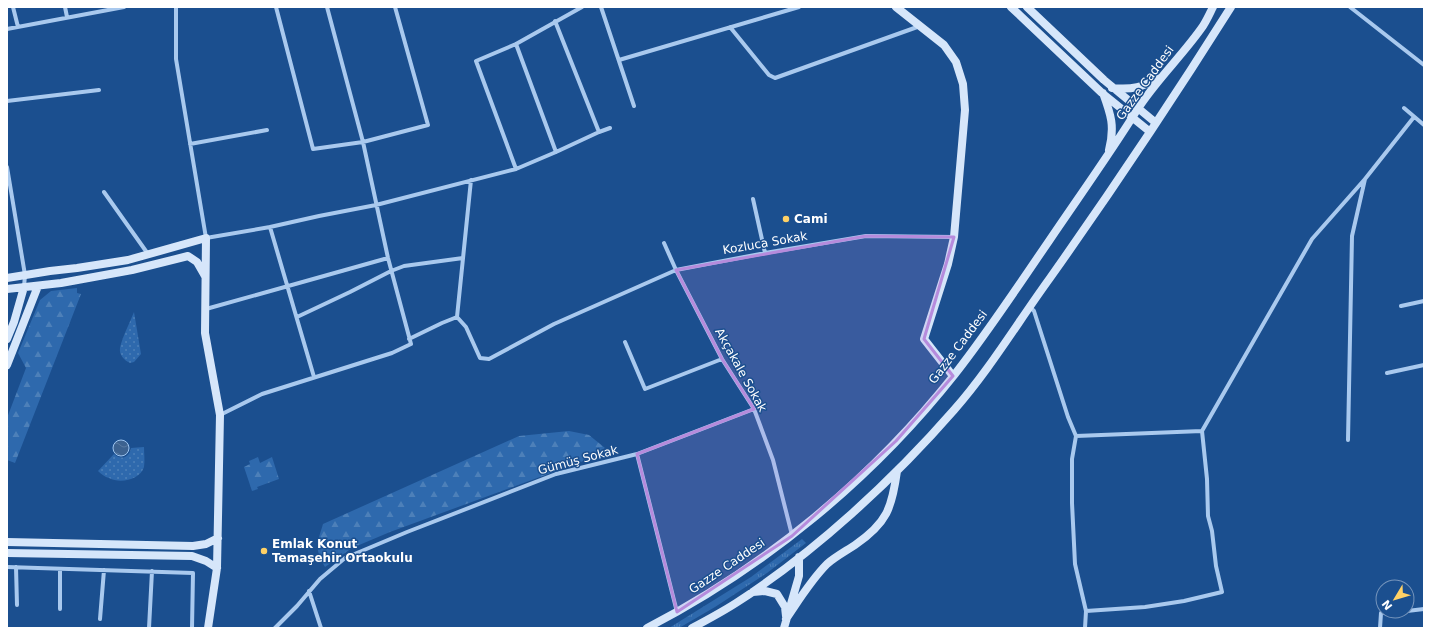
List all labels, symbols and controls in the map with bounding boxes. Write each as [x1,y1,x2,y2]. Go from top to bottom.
street label: Gazze Caddesi [1113,43,1177,123]
place label: Cami [794,212,828,226]
marker: Cami [781,214,791,224]
street label: Kozluca Sokak [722,229,808,257]
street label: Gazze Caddesi [926,307,990,387]
street label: Akçakale Sokak [712,326,770,414]
street label: Gümüş Sokak [536,443,620,477]
street label: Gazze Caddesi [686,535,768,597]
place label: Emlak Konut Temaşehir Ortaokulu [272,537,413,565]
marker: Emlak Konut Temaşehir Ortaokulu [259,546,269,556]
north arrow [1375,579,1415,619]
text: N [1380,597,1395,612]

